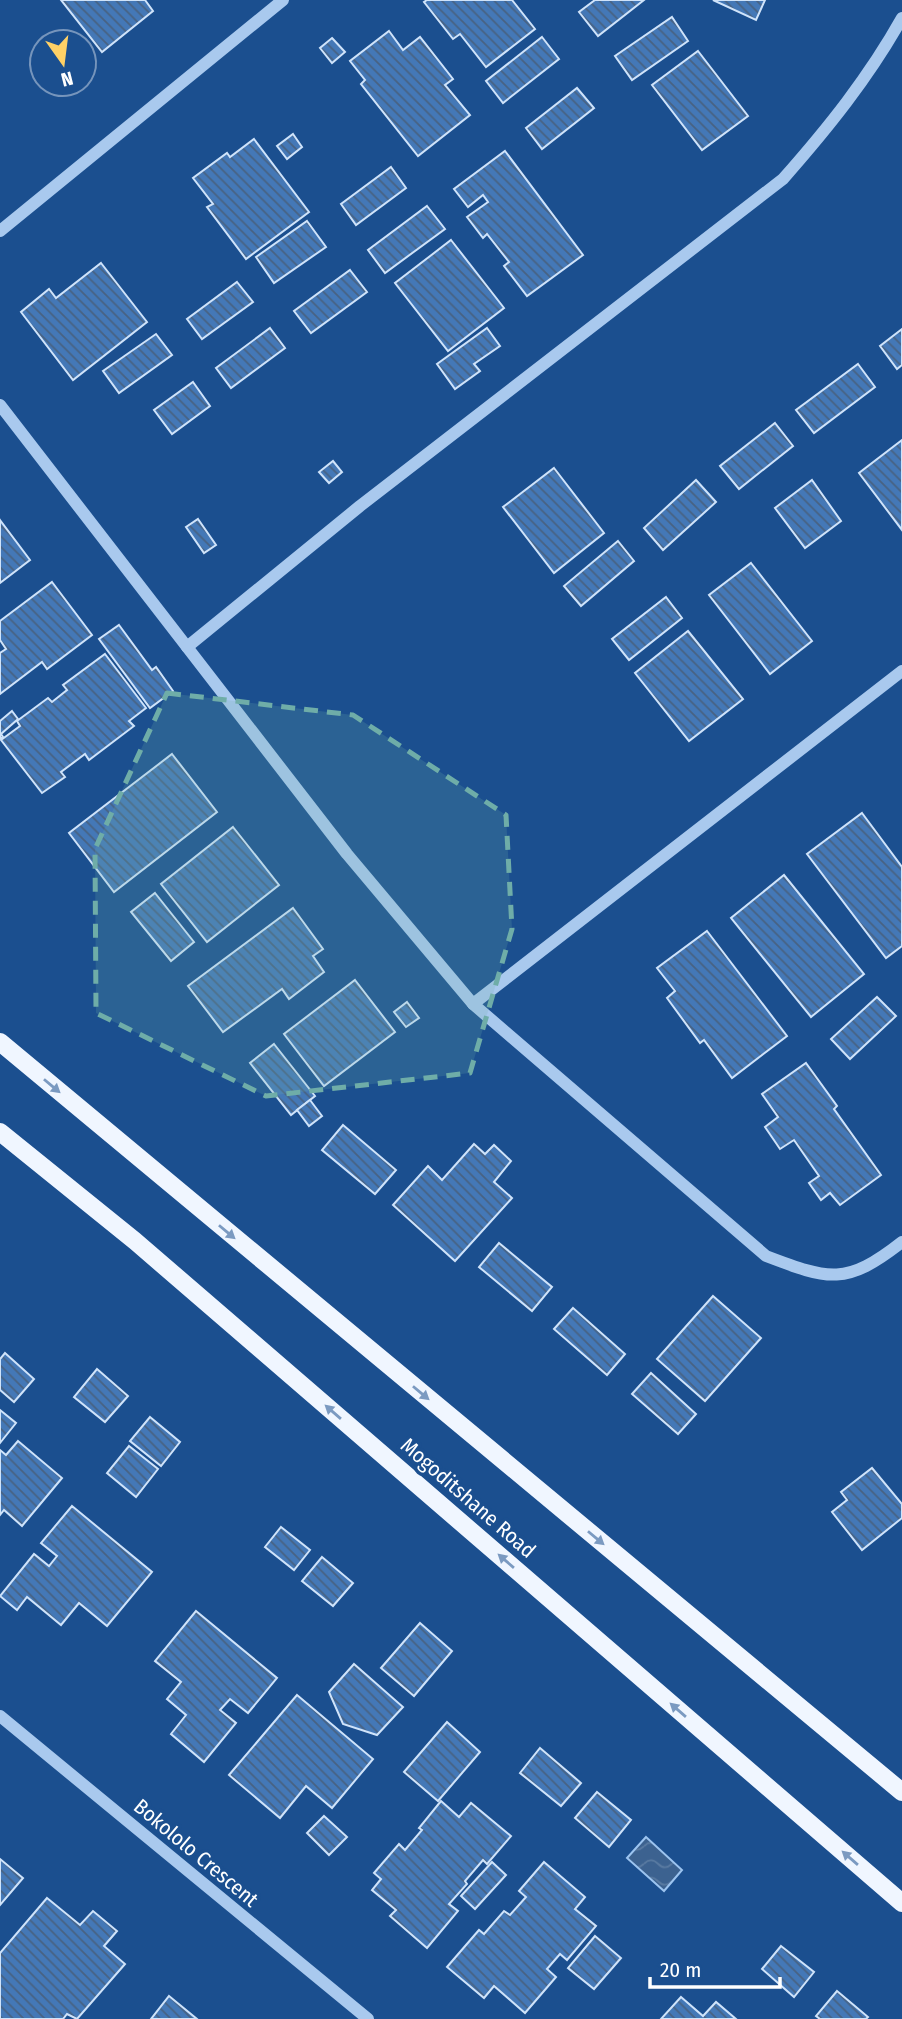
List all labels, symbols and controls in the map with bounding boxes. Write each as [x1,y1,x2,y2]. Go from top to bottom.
north arrow [28,28,98,98]
text: N [59,66,75,92]
one-way arrow [44,1078,61,1093]
one-way arrow [218,1224,236,1239]
one-way arrow [412,1385,430,1400]
one-way arrow [325,1405,342,1420]
street label: Mogoditshane Road [395,1432,541,1564]
one-way arrow [588,1530,605,1545]
one-way arrow [497,1554,514,1569]
one-way arrow [669,1702,687,1718]
street label: Bokololo Crescent [128,1793,264,1913]
one-way arrow [842,1851,859,1866]
scale bar [650,1946,780,1990]
text: 20 m [660,1957,701,1983]

